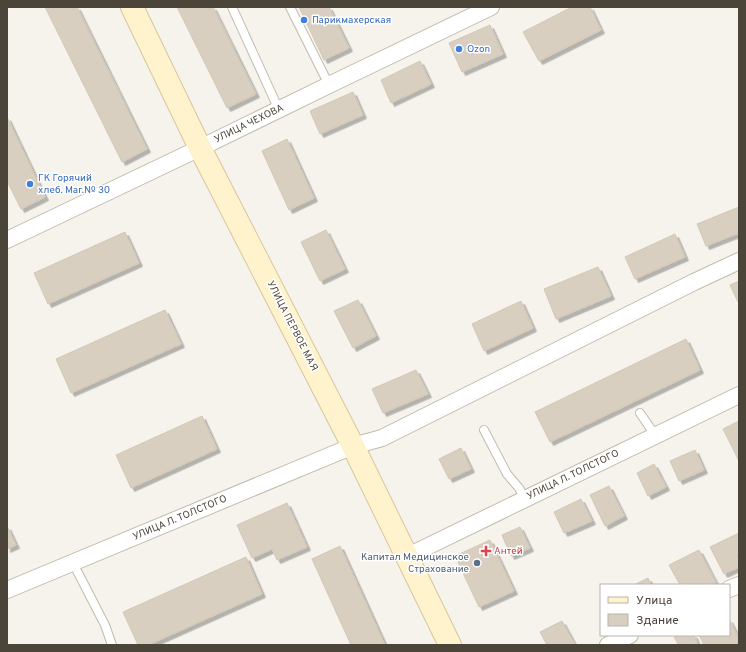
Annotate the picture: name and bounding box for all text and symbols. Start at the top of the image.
place label: Парикмахерская [312,14,391,27]
marker: Парикмахерская [299,15,309,25]
place label: Ozon [467,43,490,56]
marker: Ozon [454,44,464,54]
street label: УЛИЦА ЧЕХОВА [212,102,286,146]
place label: ГК Горячий хлеб. Маг.№ 30 [38,172,110,197]
marker: ГК Горячий хлеб. Маг.№ 30 [25,179,35,189]
street label: УЛИЦА ПЕРВОЕ МАЯ [264,279,320,373]
street label: УЛИЦА Л. ТОЛСТОГО [525,447,621,503]
street label: УЛИЦА Л. ТОЛСТОГО [131,492,229,544]
place label: Антей [494,545,523,558]
marker: Антей [481,546,491,556]
place label: Капитал Медицинское Страхование [361,551,469,576]
marker: Капитал Медицинское Страхование [472,558,482,568]
legend [600,584,730,636]
text: Улица [636,593,672,609]
text: Здание [636,613,679,629]

